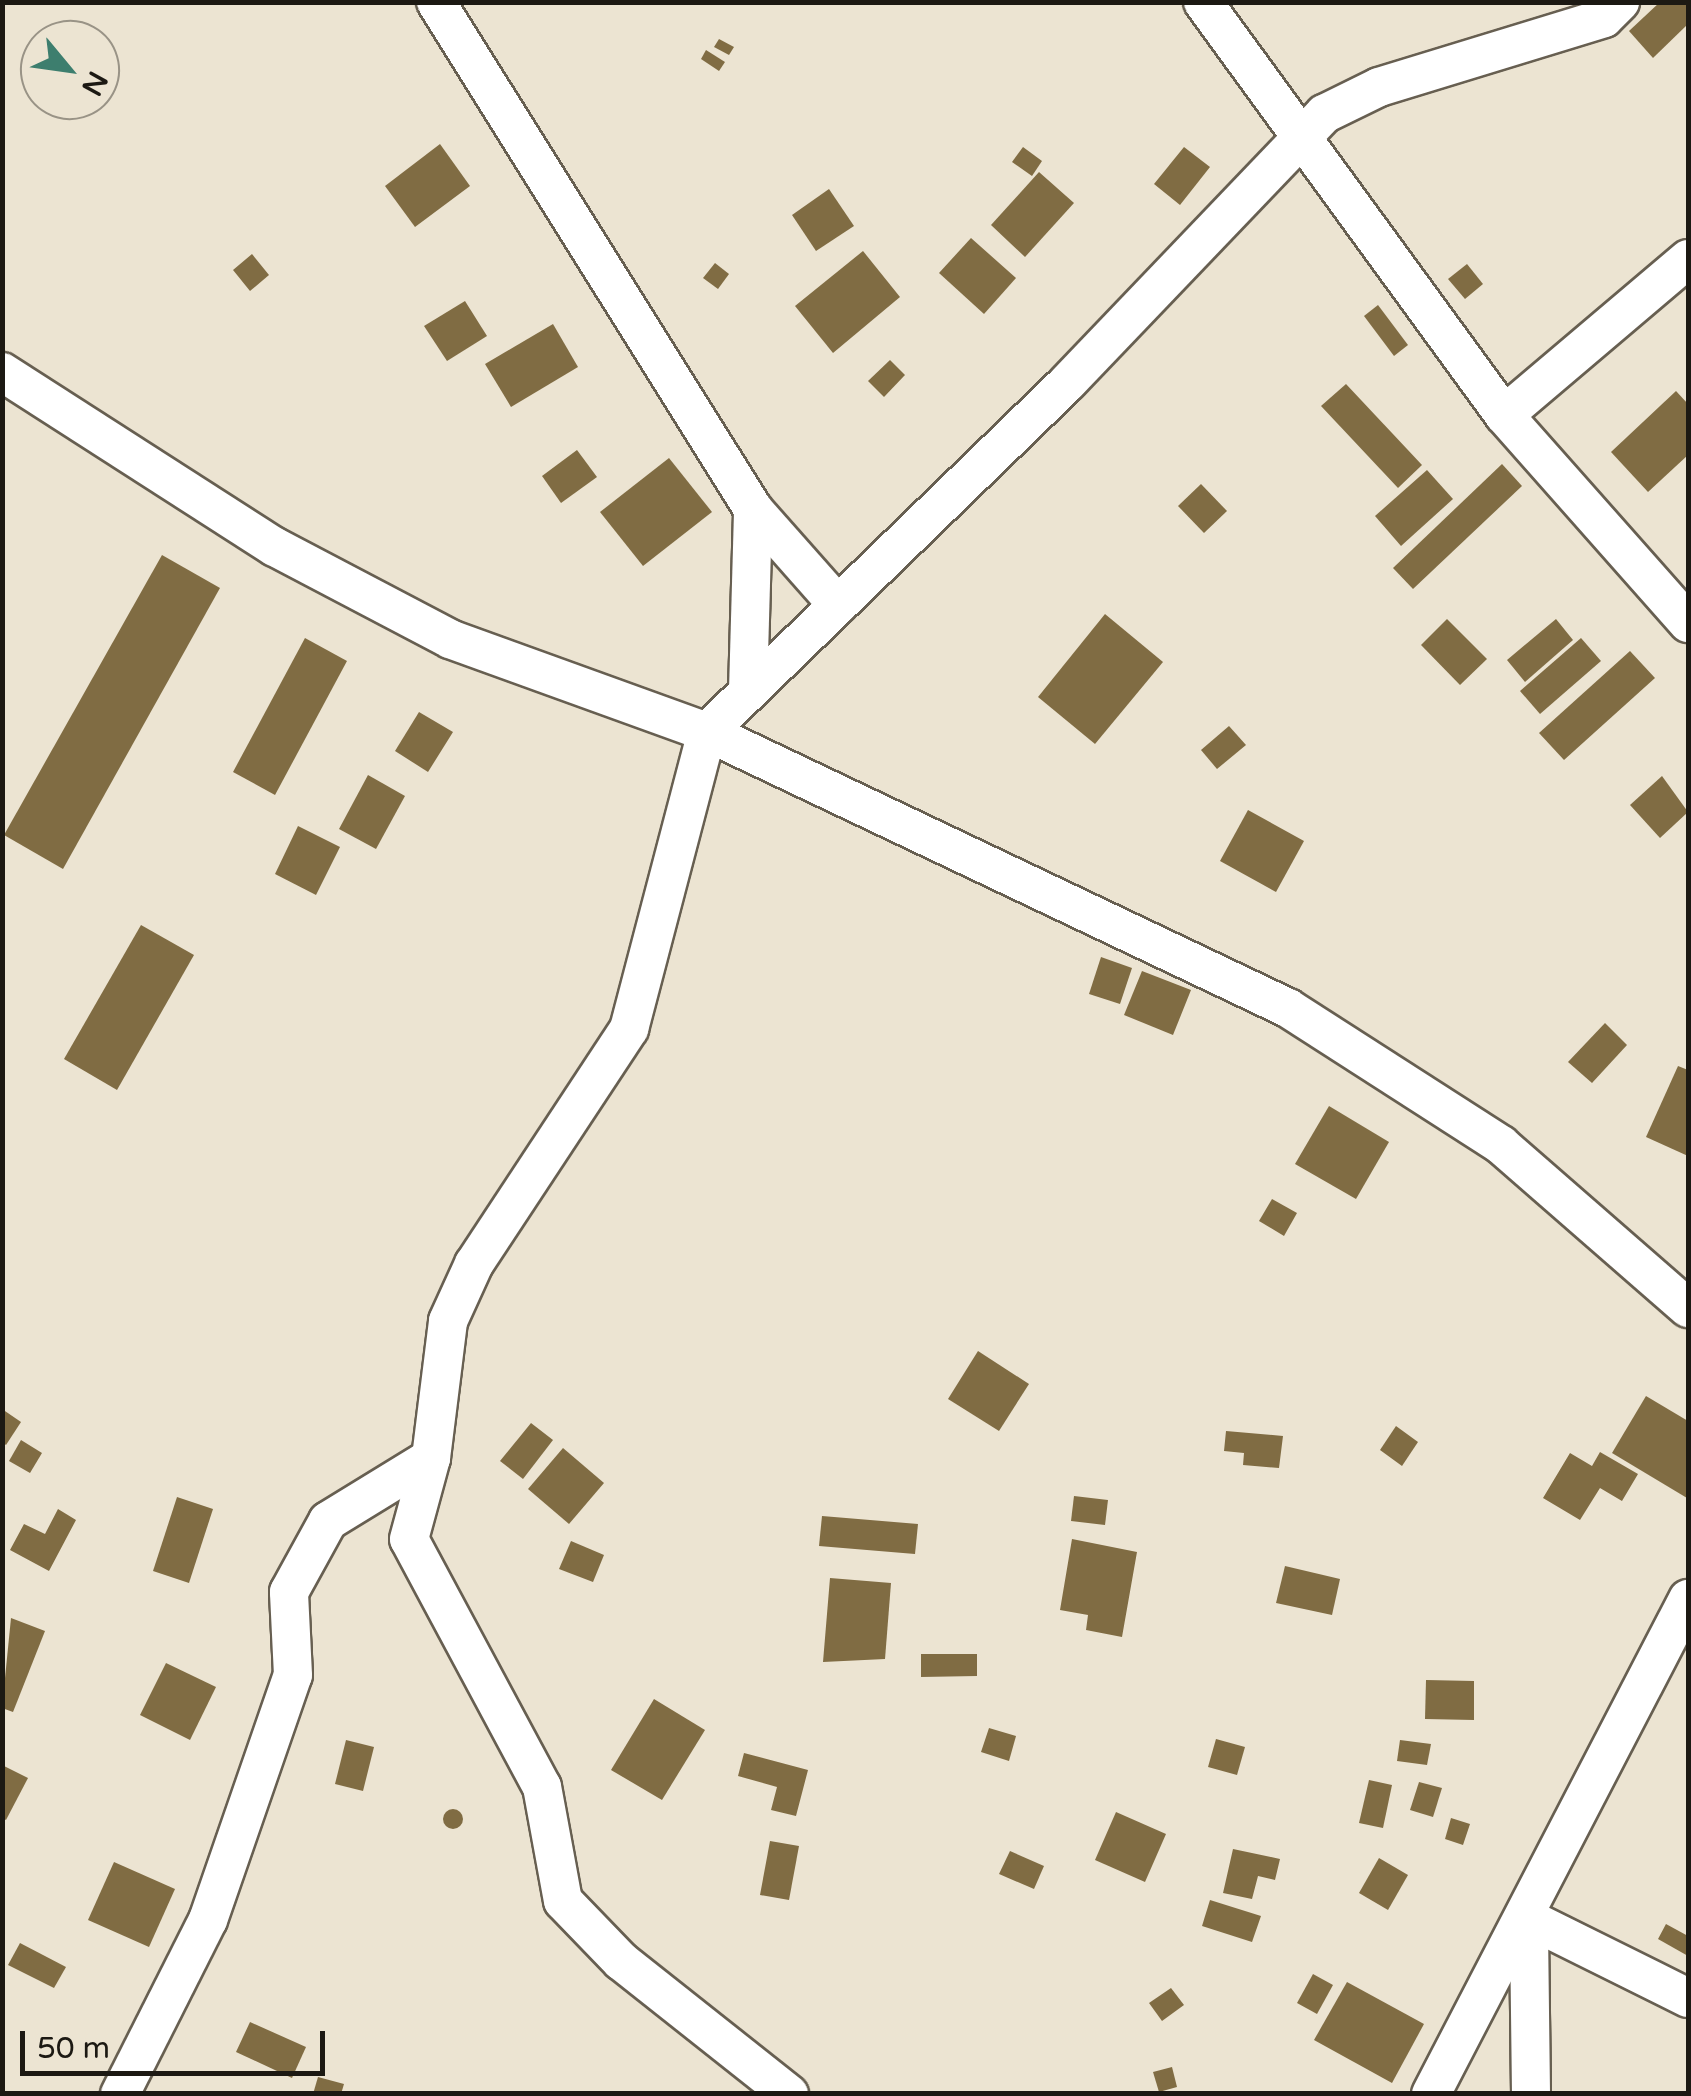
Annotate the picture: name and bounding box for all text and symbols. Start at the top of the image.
north arrow [20,20,120,120]
text: N [74,65,115,102]
scale bar [25,2011,330,2073]
text: 50 m [37,2030,110,2067]

